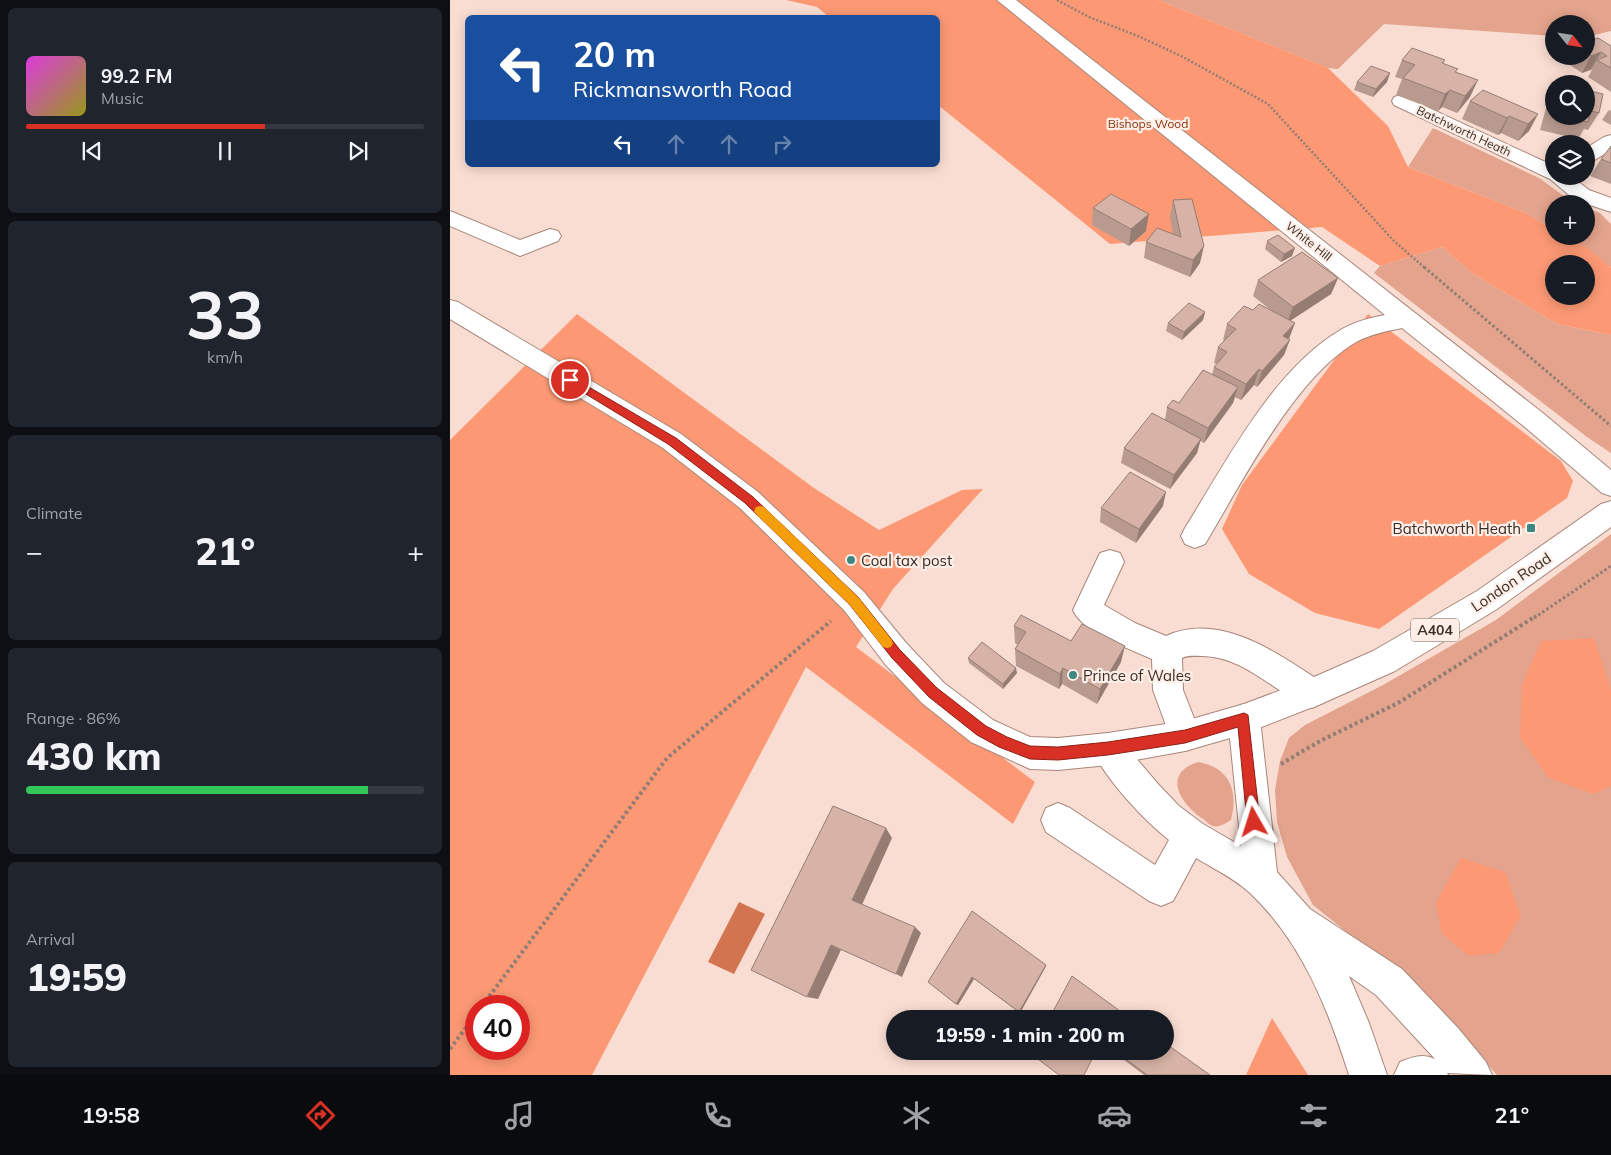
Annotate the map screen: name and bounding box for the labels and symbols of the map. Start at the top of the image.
north arrow [1545,15,1595,65]
street label: Batchworth Heath [1414,102,1514,160]
park label: Bishops Wood [1108,116,1188,131]
street label: White Hill [1283,218,1335,264]
pin [549,359,591,401]
place label: Batchworth Heath [1393,519,1521,538]
marker: Batchworth Heath [1525,522,1537,534]
street label: London Road [1467,548,1555,616]
place label: Coal tax post [861,551,952,570]
marker: Coal tax post [845,554,857,566]
road number: A404 [1411,618,1459,642]
place label: Prince of Wales [1083,666,1191,685]
marker: Prince of Wales [1067,669,1079,681]
position arrow [1227,795,1279,847]
speed limit sign: 40 [465,995,530,1060]

